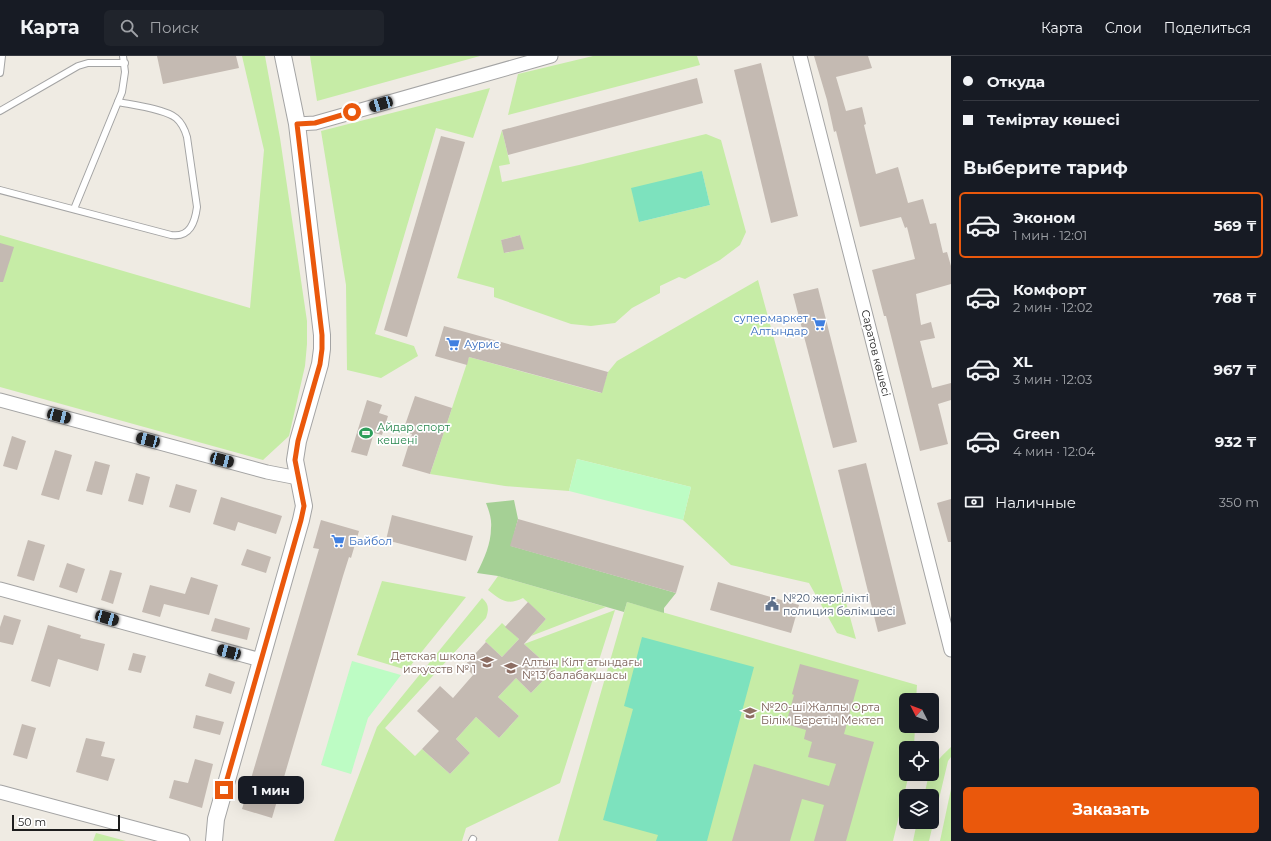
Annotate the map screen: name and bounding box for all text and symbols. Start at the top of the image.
search box [104,10,384,46]
text: Карта [20,16,80,39]
icon: search [118,17,140,39]
text: Поиск [150,18,199,37]
text: Карта [1041,19,1083,37]
text: Слои [1105,19,1142,37]
text: Поделиться [1164,19,1251,37]
text: Откуда [987,72,1045,91]
car [368,95,394,113]
route start [343,103,361,121]
text: Теміртау көшесі [987,110,1120,129]
text: Выберите тариф [963,157,1128,179]
icon: car [965,207,1001,243]
text: Эконом [1013,208,1075,227]
text: 569 ₸ [1214,216,1257,235]
text: 1 мин · 12:01 [1013,227,1087,243]
icon: car [965,279,1001,315]
text: Комфорт [1013,280,1086,299]
text: 768 ₸ [1213,288,1257,307]
text: 2 мин · 12:02 [1013,299,1093,315]
street label: Саратов көшесі [858,308,894,398]
place label: супермаркет Алтындар [733,311,809,338]
supermarket icon: супермаркет Алтындар [811,316,827,332]
supermarket icon: Аурис [445,336,461,352]
place label: Аурис [464,337,499,351]
icon: car [965,351,1001,387]
text: XL [1013,352,1032,371]
text: 967 ₸ [1213,360,1257,379]
text: 3 мин · 12:03 [1013,371,1092,387]
car [46,407,72,425]
place label: Айдар спорт кешені [377,420,451,447]
icon: car [965,423,1001,459]
text: Green [1013,424,1060,443]
sports icon: Айдар спорт кешені [358,425,374,441]
car [135,431,161,449]
text: 932 ₸ [1215,432,1257,451]
text: 4 мин · 12:04 [1013,443,1095,459]
car [209,451,235,469]
icon: cash [963,491,985,513]
text: Наличные [995,493,1076,512]
text: 350 m [1219,494,1259,510]
supermarket icon: Байбол [330,533,346,549]
place label: Байбол [349,534,392,548]
place label: №20 жергілікті полиция бөлімшесі [783,591,896,618]
public building icon: №20 жергілікті полиция бөлімшесі [764,596,780,612]
car [94,609,120,627]
car [216,643,242,661]
place label: Детская школа искусств № 1 [391,649,476,676]
school or university icon: Детская школа искусств № 1 [479,654,495,670]
place label: Алтын Кілт атындағы №13 балабақшасы [522,655,642,682]
school or university icon: Алтын Кілт атындағы №13 балабақшасы [503,660,519,676]
north arrow [899,693,939,733]
map controls [899,693,939,829]
place label: №20-ші Жалпы Орта Білім Беретін Мектеп [761,700,884,727]
school or university icon: №20-ші Жалпы Орта Білім Беретін Мектеп [742,705,758,721]
button: locate [899,741,939,781]
callout: 1 мин [238,776,304,804]
route end [215,781,233,799]
text: 1 мин [252,782,290,798]
button: Заказать [963,787,1259,833]
button: layers [899,789,939,829]
scale bar [12,813,120,832]
text: 50 m [18,815,46,829]

